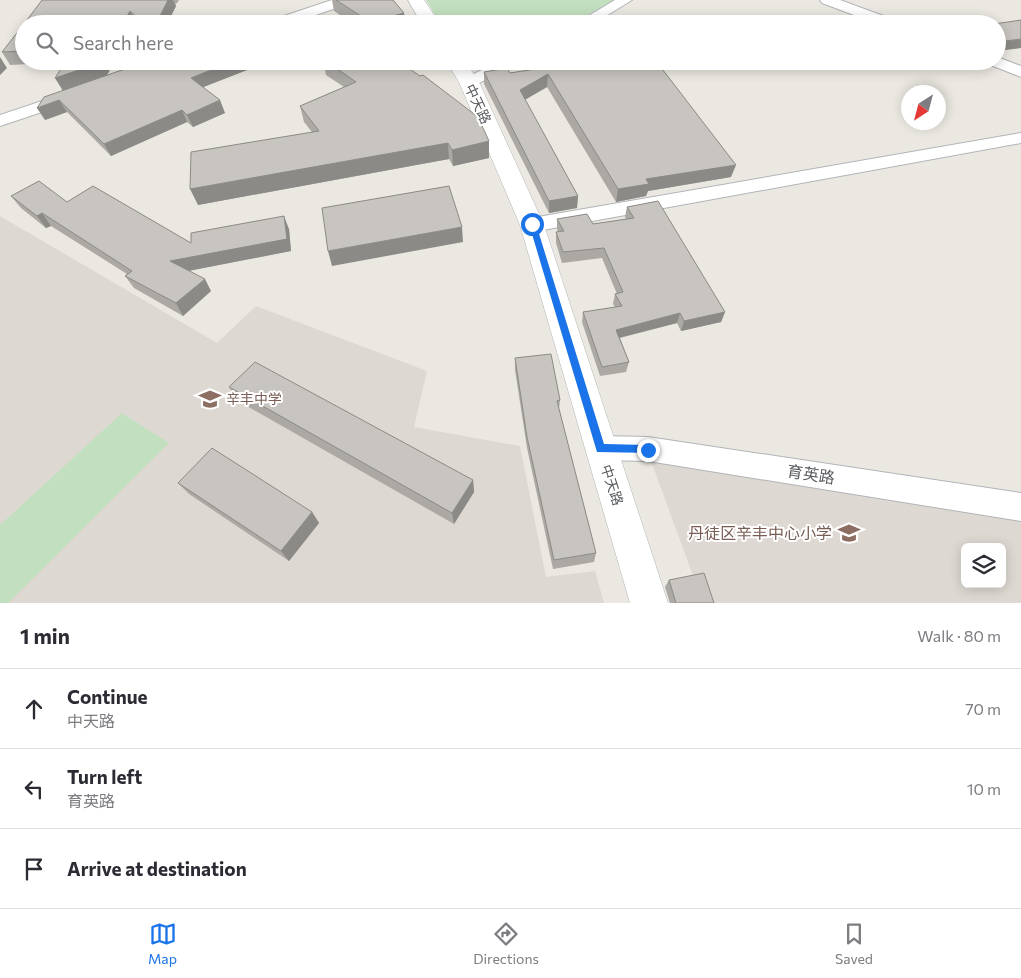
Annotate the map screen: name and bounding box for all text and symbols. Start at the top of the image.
search box [15,15,1006,70]
icon: search [33,29,61,57]
text: Search here [73,31,173,54]
street label: 中天路 [462,81,495,126]
north arrow [901,85,946,130]
route start [521,213,544,236]
school or university icon: 辛丰中学 [197,386,223,412]
place label: 辛丰中学 [226,390,282,407]
route end [637,439,660,462]
street label: 育英路 [786,460,836,487]
street label: 中天路 [598,462,627,507]
school or university icon: 丹徒区辛丰中心小学 [836,520,862,546]
place label: 丹徒区辛丰中心小学 [688,523,832,542]
map controls [961,543,1006,588]
button: layers [961,543,1006,588]
text: 1 min [20,623,70,648]
text: Walk · 80 m [917,626,1001,645]
text: Continue [67,685,147,708]
icon: ahead [20,695,48,723]
text: 70 m [965,699,1001,718]
text: 中天路 [67,711,115,730]
text: Turn left [67,765,142,788]
icon: left [20,775,48,803]
text: 10 m [967,779,1001,798]
text: 育英路 [67,791,115,810]
icon: arrive [20,855,48,883]
text: Arrive at destination [67,857,247,880]
tab: Map [148,920,177,967]
tab: Directions [473,920,539,967]
tab: Saved [835,920,873,967]

